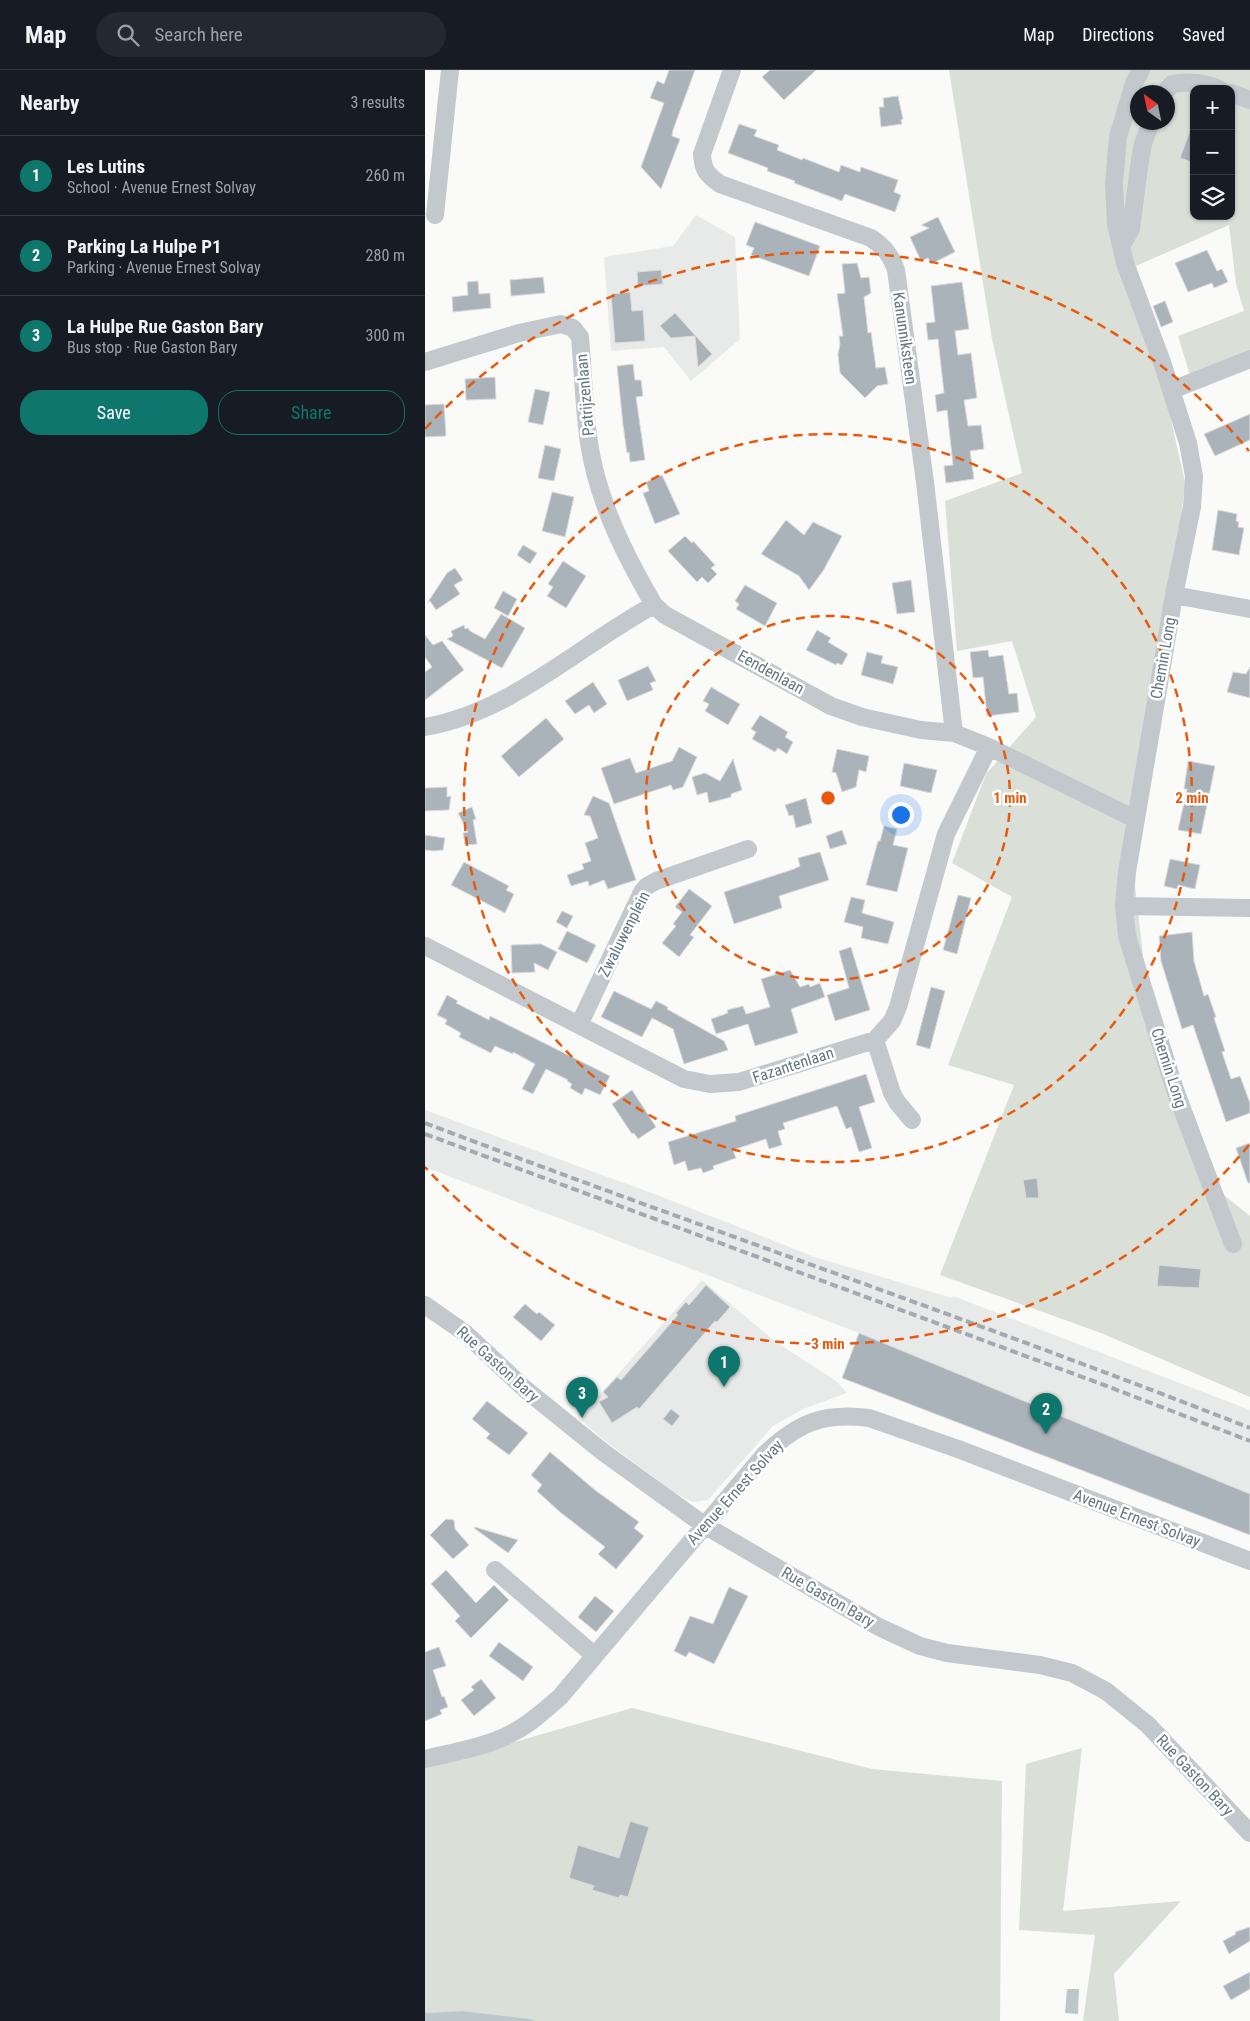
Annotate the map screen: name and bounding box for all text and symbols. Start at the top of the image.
search box [96,12,446,57]
text: Map [25,21,66,49]
icon: search [114,21,142,49]
text: Search here [154,23,243,46]
text: Map [1023,24,1054,45]
text: Directions [1082,24,1154,45]
text: Saved [1182,24,1225,45]
north arrow [1130,85,1175,130]
map controls [1190,85,1235,220]
button: + [1190,85,1235,130]
text: Nearby [20,91,79,115]
text: 3 results [350,93,405,112]
button: − [1190,130,1235,175]
text: Les Lutins [67,155,145,178]
text: 1 [32,166,40,185]
text: 260 m [366,166,405,185]
button: layers [1190,175,1235,220]
text: School · Avenue Ernest Solvay [67,178,256,197]
text: Parking La Hulpe P1 [67,235,222,258]
text: 2 [32,246,40,265]
text: 280 m [366,246,405,265]
text: Parking · Avenue Ernest Solvay [67,258,261,277]
street label: Kanunniksteen [889,291,921,385]
text: La Hulpe Rue Gaston Bary [67,315,263,338]
text: 3 [32,326,40,345]
text: 300 m [366,326,405,345]
text: Bus stop · Rue Gaston Bary [67,338,237,357]
street label: Patrijzenlaan [572,353,598,437]
button: Save [20,390,208,435]
button: Share [218,390,405,435]
street label: Chemin Long [1146,616,1180,700]
street label: Eendenlaan [734,646,808,698]
centre of rings [819,789,837,807]
text: 1 min [993,789,1027,807]
text: 2 min [1175,789,1209,807]
your location [888,802,914,828]
street label: Zwaluwenplein [594,888,654,980]
street label: Chemin Long [1147,1026,1191,1110]
street label: Fazantenlaan [750,1043,836,1087]
street label: Rue Gaston Bary [453,1322,543,1406]
text: 3 min [811,1335,845,1353]
pin: 1 [708,1346,740,1387]
pin: 3 [566,1377,598,1418]
pin: 2 [1030,1393,1062,1434]
street label: Avenue Ernest Solvay [683,1435,787,1548]
street label: Avenue Ernest Solvay [1071,1485,1203,1551]
street label: Rue Gaston Bary [778,1563,878,1631]
street label: Rue Gaston Bary [1153,1731,1238,1820]

